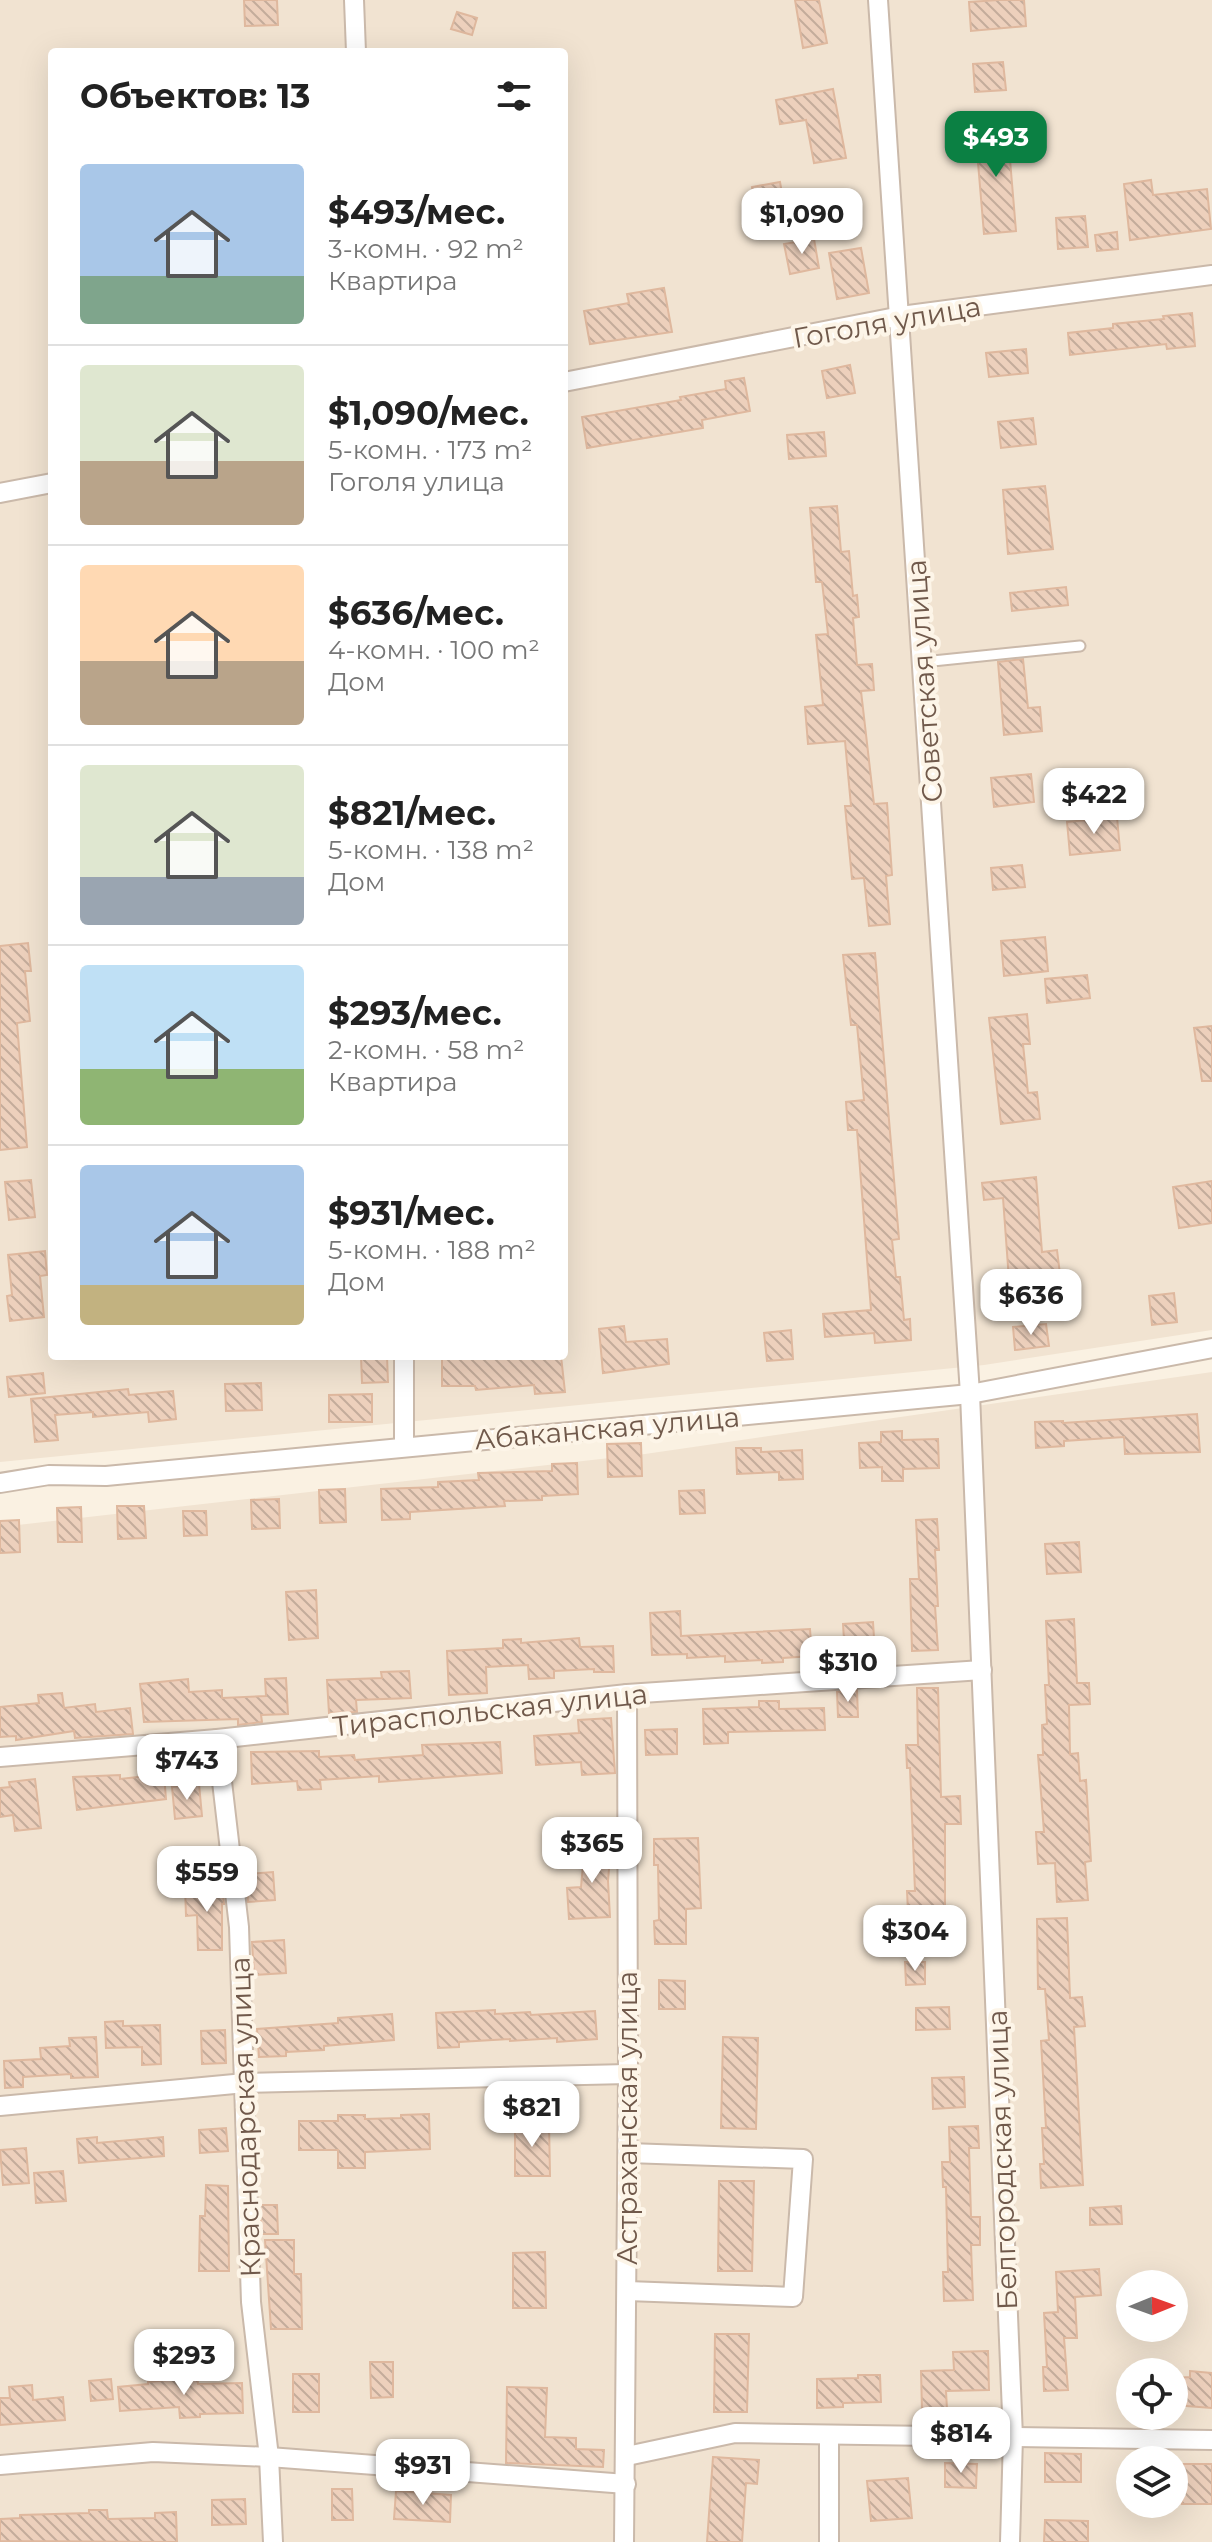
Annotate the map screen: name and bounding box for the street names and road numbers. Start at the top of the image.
street label: Гоголя улица [790,289,984,355]
street label: Советская улица [899,558,949,804]
street label: Абаканская улица [473,1399,741,1457]
street label: Тираспольская улица [331,1677,649,1743]
street label: Краснодарская улица [222,1956,268,2278]
street label: Астраханская улица [610,1971,644,2265]
street label: Белгородская улица [980,2009,1024,2311]

